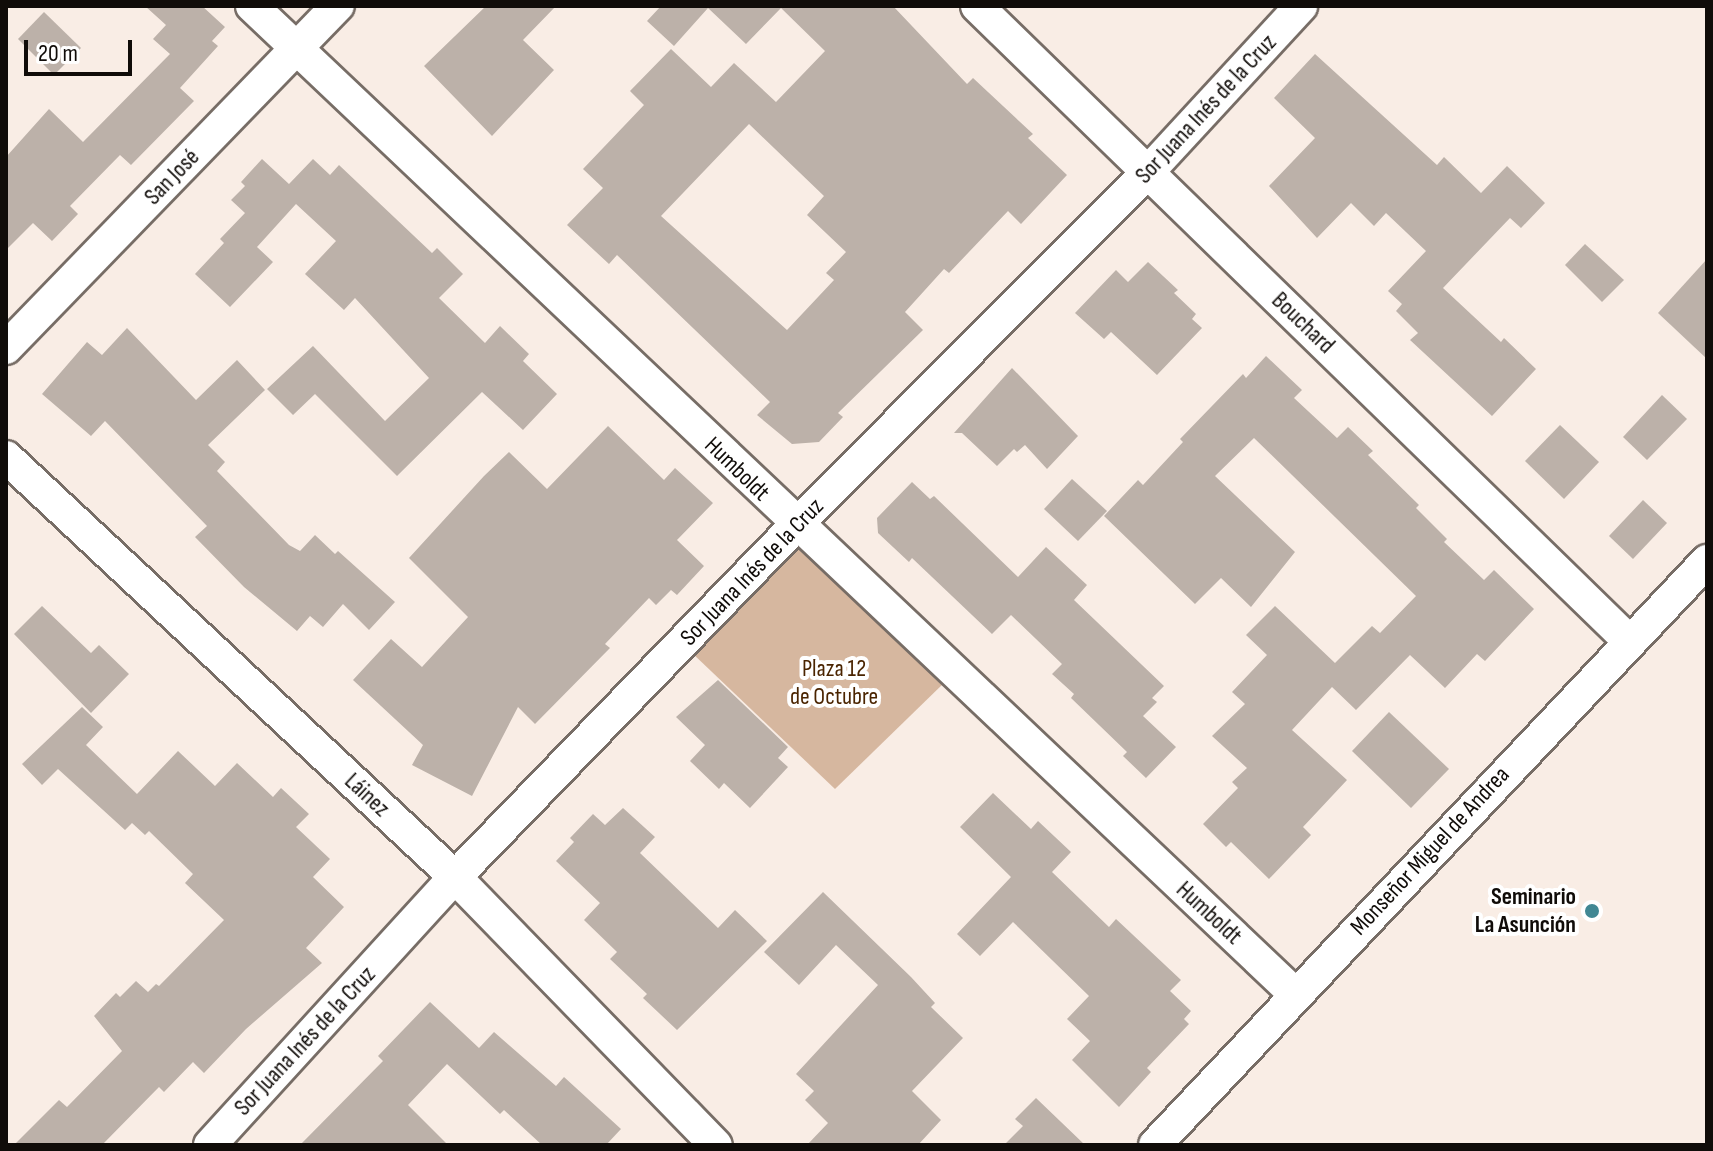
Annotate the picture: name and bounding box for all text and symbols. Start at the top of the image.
scale bar [28,24,136,74]
street label: Sor Juana Inés de la Cruz [1129,28,1283,190]
text: 20 m [38,39,78,68]
street label: San José [138,143,206,211]
street label: Bouchard [1266,286,1340,360]
street label: Humboldt [698,431,776,507]
street label: Sor Juana Inés de la Cruz [674,492,830,652]
park label: Plaza 12 de Octubre [790,655,878,711]
street label: Monseñor Miguel de Andrea [1345,761,1515,941]
street label: Láinez [338,767,396,823]
street label: Humboldt [1170,875,1248,951]
place label: Seminario La Asunción [1475,883,1576,939]
marker: Seminario La Asunción [1583,902,1601,920]
street label: Sor Juana Inés de la Cruz [228,960,382,1122]

